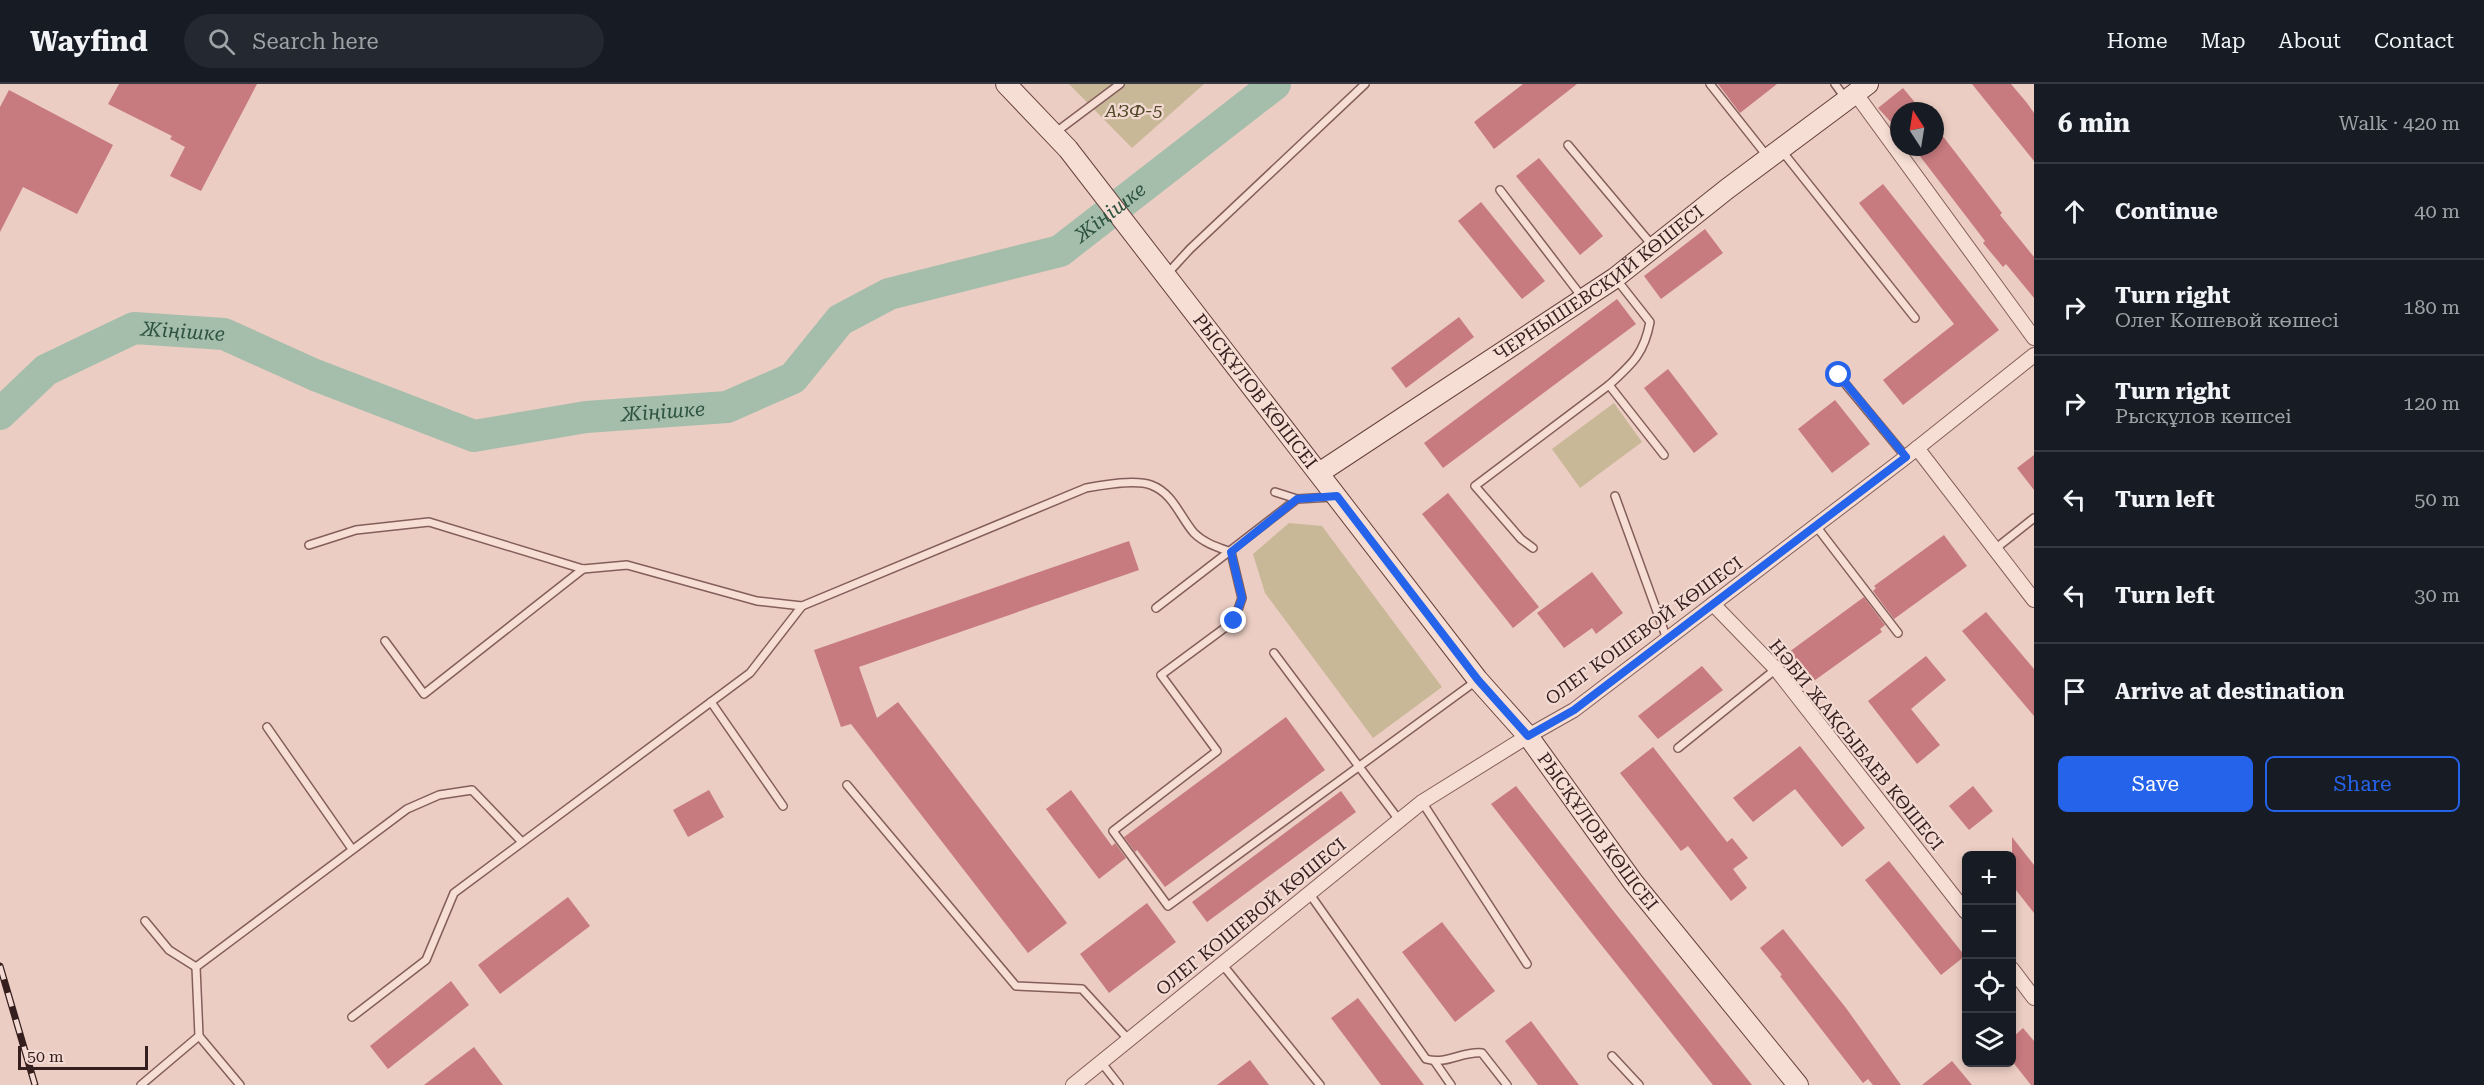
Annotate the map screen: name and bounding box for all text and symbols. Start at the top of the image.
search box [184,14,604,68]
text: Wayfind [30,25,148,58]
icon: search [205,25,238,58]
text: Search here [253,29,379,54]
text: Home [2107,29,2168,53]
text: Map [2201,29,2246,53]
text: About [2279,29,2341,53]
text: Contact [2374,29,2454,53]
park label: АЗФ-5 [1104,100,1163,121]
north arrow [1890,102,1944,156]
text: 6 min [2058,108,2130,138]
text: Walk · 420 m [2339,111,2460,135]
water label: Жіңішке [1068,177,1150,248]
icon: ahead [2058,195,2091,228]
text: Continue [2115,199,2218,224]
text: 40 m [2414,199,2460,223]
street label: ЧЕРНЫШЕВСКИЙ КӨШЕСІ [1489,201,1707,365]
text: Turn right [2115,283,2230,308]
icon: right [2058,291,2091,324]
text: 180 m [2403,295,2460,319]
text: Олег Кошевой көшесі [2115,308,2339,332]
street label: РЫСҚҰЛОВ КӨШСЕІ [1189,309,1322,473]
water label: Жіңішке [139,316,226,346]
route start [1825,361,1851,387]
text: Turn right [2115,379,2230,404]
icon: right [2058,387,2091,420]
text: 120 m [2403,391,2460,415]
water label: Жіңішке [619,397,706,427]
text: Рысқұлов көшсеі [2115,404,2292,428]
icon: left [2058,483,2091,516]
text: Turn left [2115,487,2215,512]
text: 50 m [2414,487,2460,511]
street label: ОЛЕГ КОШЕВОЙ КӨШЕСІ [1541,552,1746,709]
icon: left [2058,579,2091,612]
text: Turn left [2115,583,2215,608]
text: 30 m [2414,583,2460,607]
route end [1220,607,1246,633]
street label: НӘБИ ЖАҚСЫБАЕВ КӨШЕСІ [1765,635,1948,854]
icon: arrive [2058,675,2091,708]
text: Arrive at destination [2115,679,2344,704]
street label: РЫСҚҰЛОВ КӨШСЕІ [1533,748,1663,914]
button: Save [2058,756,2253,812]
button: Share [2265,756,2460,812]
street label: ОЛЕГ КОШЕВОЙ КӨШЕСІ [1152,833,1350,1000]
map controls [1962,851,2016,1067]
button: + [1962,851,2016,905]
button: − [1962,905,2016,959]
button: locate [1962,959,2016,1013]
button: layers [1962,1013,2016,1067]
scale bar [18,1043,148,1070]
text: 50 m [27,1047,64,1066]

